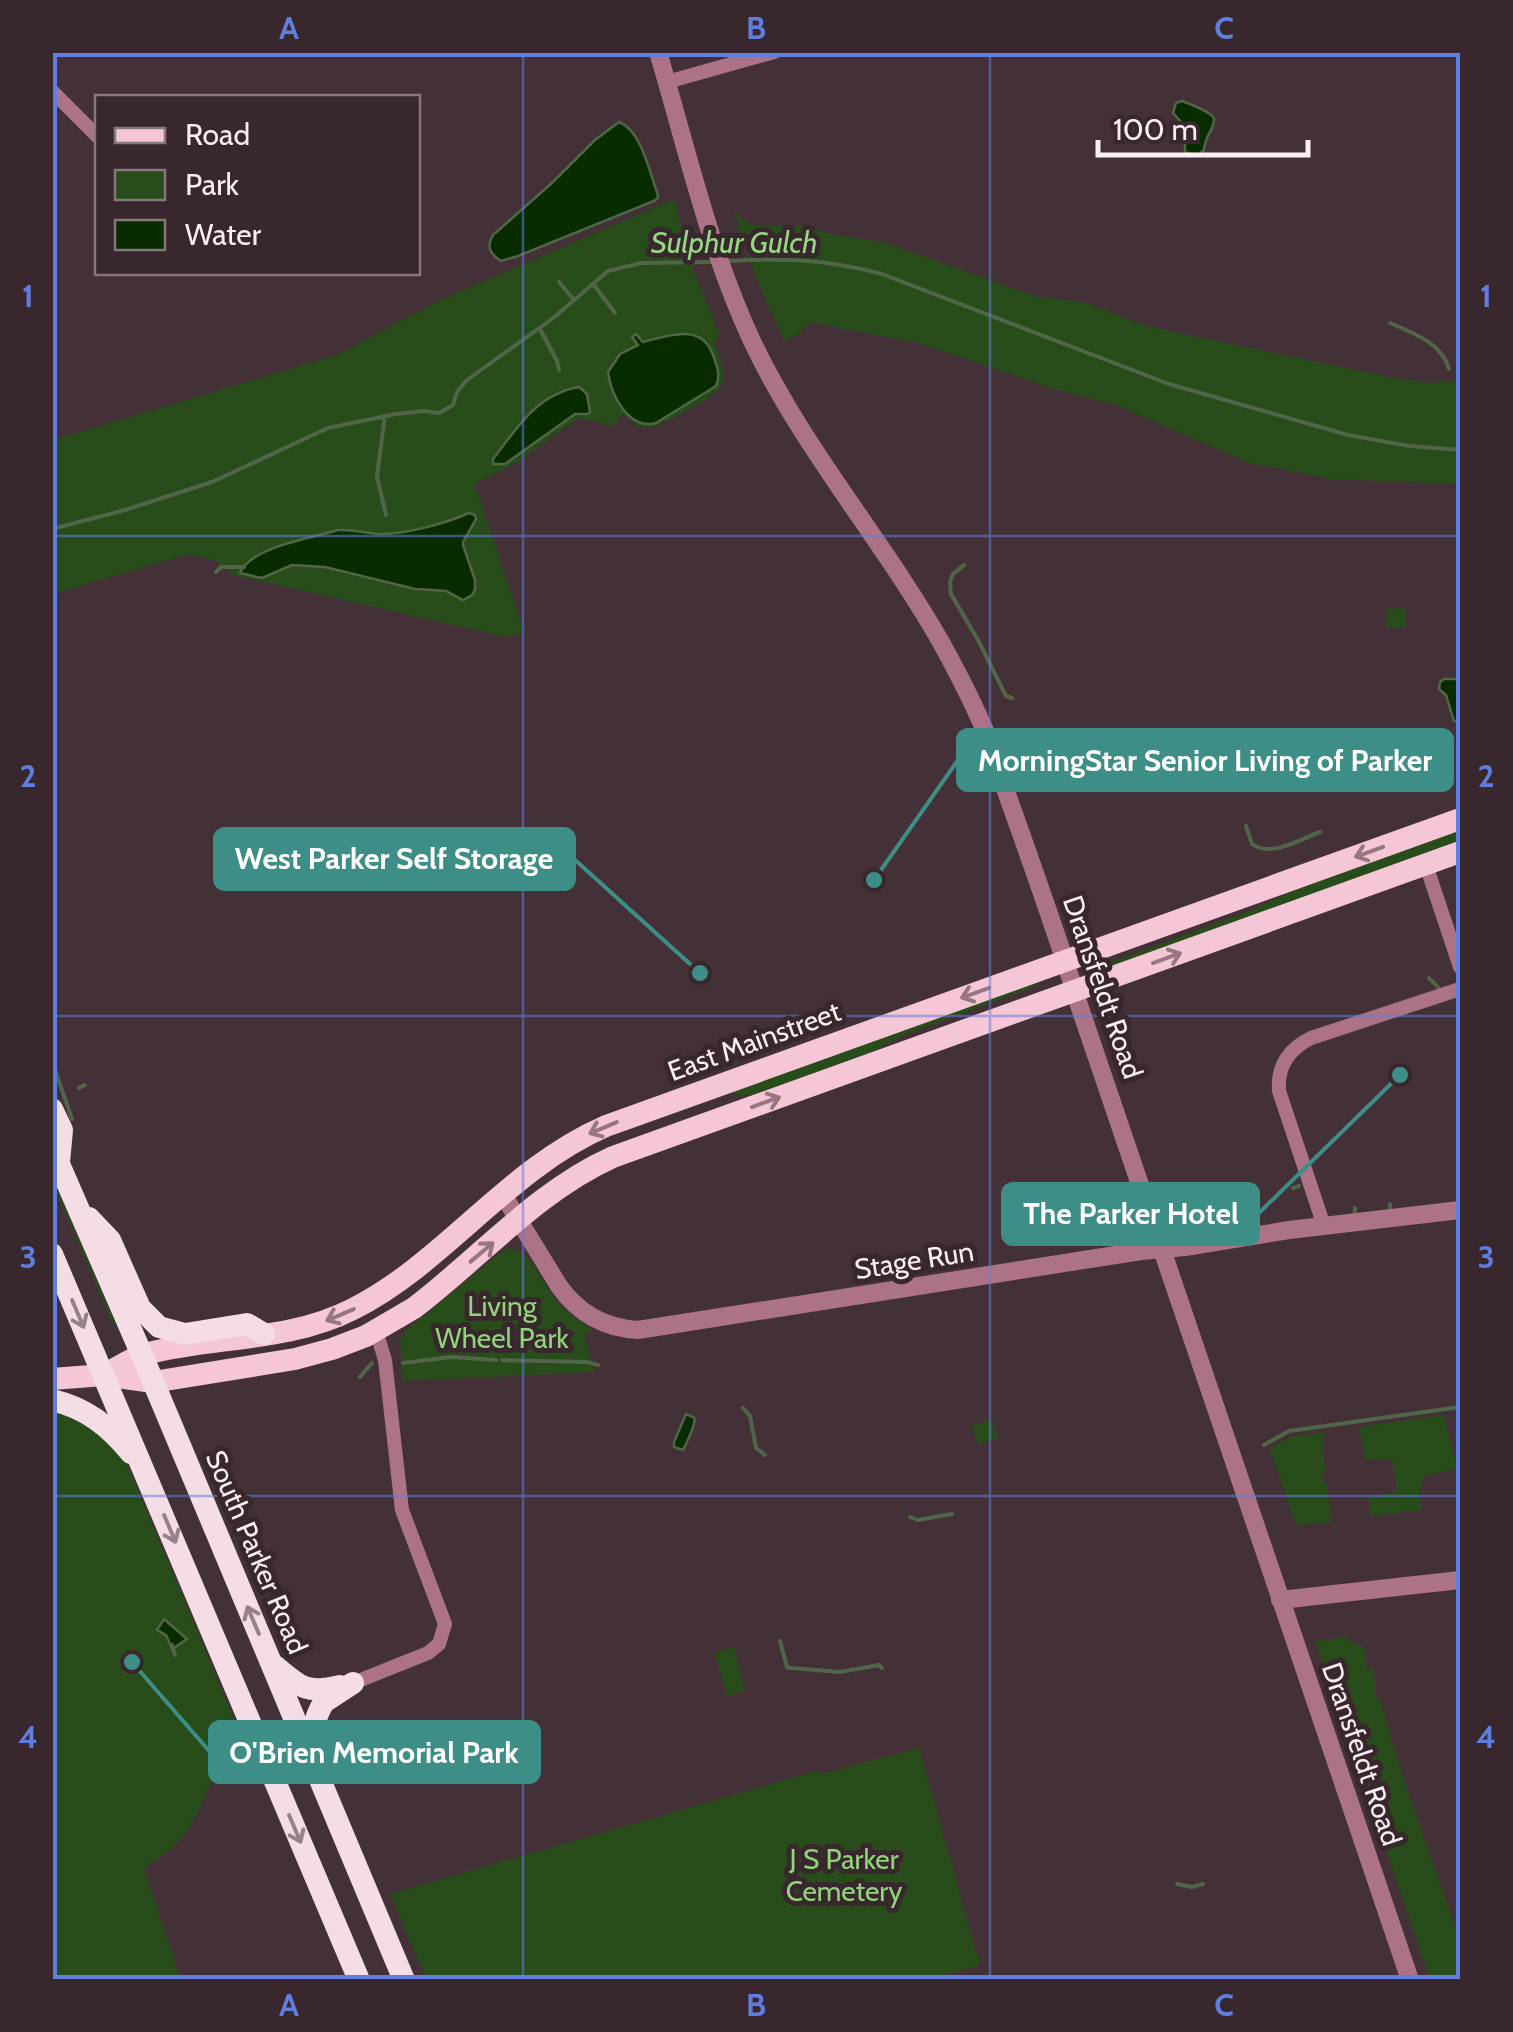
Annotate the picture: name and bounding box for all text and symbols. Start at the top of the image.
text: A [279,8,299,47]
text: B [746,8,766,47]
text: C [1214,8,1234,47]
legend [95,95,420,275]
scale bar [1098,95,1308,157]
text: 100 m [1113,111,1198,148]
text: Road [185,116,250,153]
text: Park [185,166,240,203]
text: Water [185,216,262,253]
water label: Sulphur Gulch [651,224,817,261]
text: 1 [22,276,34,315]
text: 1 [1480,276,1492,315]
callout: MorningStar Senior Living of Parker [958,730,1452,790]
text: MorningStar Senior Living of Parker [978,742,1432,779]
text: 2 [20,756,36,795]
text: 2 [1478,756,1494,795]
callout: West Parker Self Storage [215,829,574,889]
text: West Parker Self Storage [235,840,553,877]
one-way arrow [1354,844,1385,862]
street label: Dransfeldt Road [1056,891,1150,1083]
one-way arrow [1150,948,1181,966]
one-way arrow [960,985,991,1003]
street label: East Mainstreet [663,994,845,1088]
one-way arrow [749,1092,780,1110]
one-way arrow [588,1120,619,1138]
callout: The Parker Hotel [1003,1184,1258,1244]
text: The Parker Hotel [1023,1195,1239,1232]
street label: Stage Run [852,1234,976,1286]
text: 3 [19,1237,37,1276]
text: 3 [1477,1237,1495,1276]
one-way arrow [469,1241,495,1263]
park label: Living Wheel Park [435,1289,569,1355]
one-way arrow [70,1299,88,1329]
one-way arrow [325,1307,356,1325]
street label: South Parker Road [199,1445,315,1659]
one-way arrow [162,1513,180,1544]
one-way arrow [243,1605,261,1636]
street label: Dransfeldt Road [1315,1658,1409,1850]
text: 4 [18,1717,38,1756]
text: 4 [1476,1717,1496,1756]
callout: O'Brien Memorial Park [210,1722,539,1782]
text: O'Brien Memorial Park [229,1734,519,1771]
one-way arrow [288,1813,306,1843]
park label: J S Parker Cemetery [786,1842,902,1908]
text: A [279,1985,299,2024]
text: B [746,1985,766,2024]
text: C [1214,1985,1234,2024]

